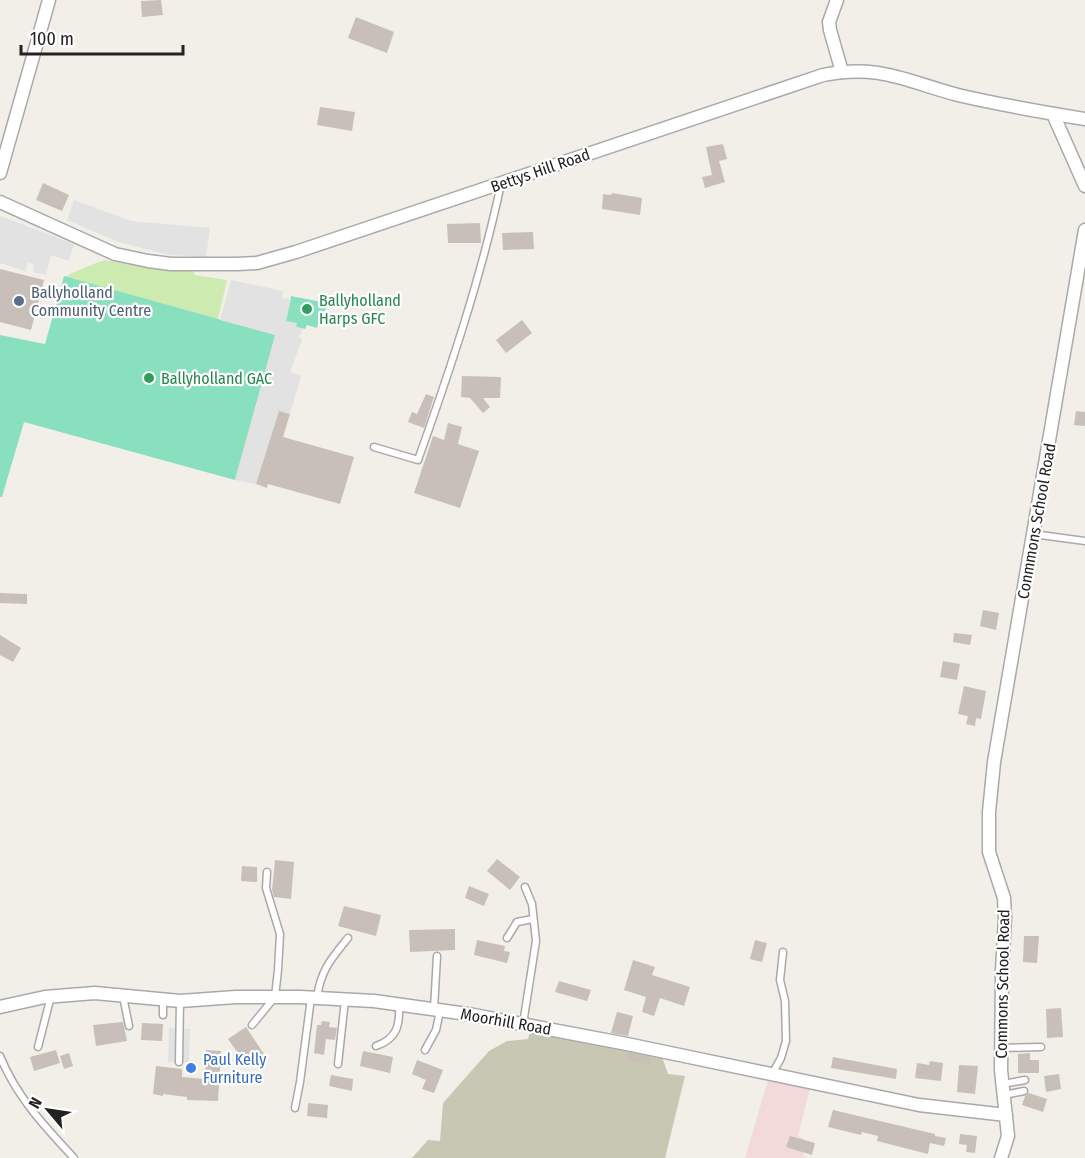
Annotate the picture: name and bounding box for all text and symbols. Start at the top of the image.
scale bar [21,18,183,56]
text: 100 m [30,28,74,50]
street label: Bettys Hill Road [488,145,592,196]
place label: Ballyholland Community Centre [31,283,151,320]
place label: Ballyholland Harps GFC [319,291,401,328]
marker: Ballyholland Community Centre [12,294,26,308]
marker: Ballyholland Harps GFC [300,302,314,316]
place label: Ballyholland GAC [161,369,272,388]
marker: Ballyholland GAC [142,371,156,385]
street label: Conmmons School Road [1013,442,1060,600]
street label: Commons School Road [992,909,1013,1059]
street label: Moorhill Road [459,1004,553,1039]
place label: Paul Kelly Furniture [203,1050,267,1087]
marker: Paul Kelly Furniture [184,1061,198,1075]
north arrow [18,1080,78,1140]
text: N [25,1094,46,1112]

